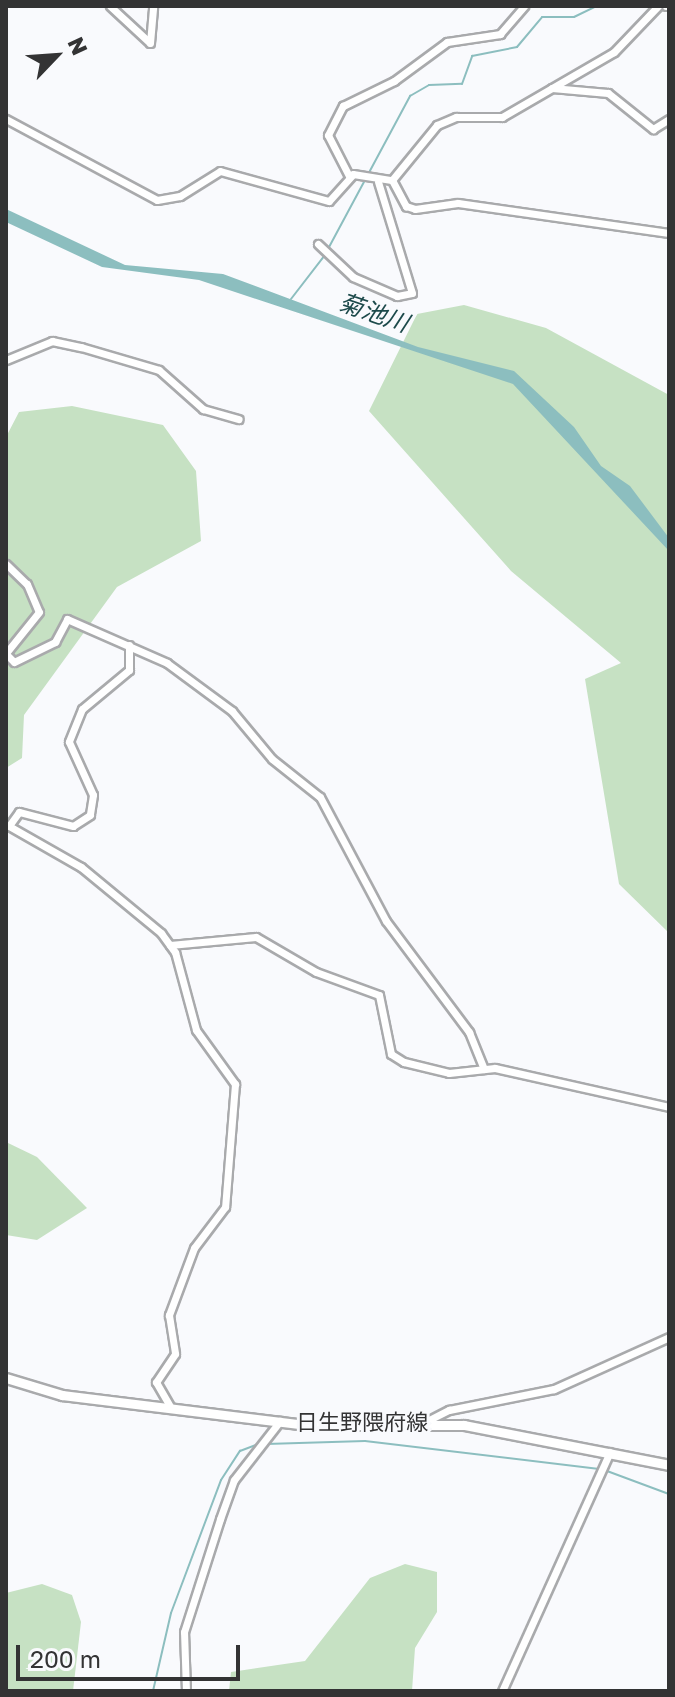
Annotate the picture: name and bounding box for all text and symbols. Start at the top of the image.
north arrow [16,16,96,96]
text: N [62,32,94,59]
water label: 菊池川 [335,287,413,337]
street label: 日生野隈府線 [296,1409,428,1435]
scale bar [20,1629,244,1679]
text: 200 m [30,1644,101,1673]

